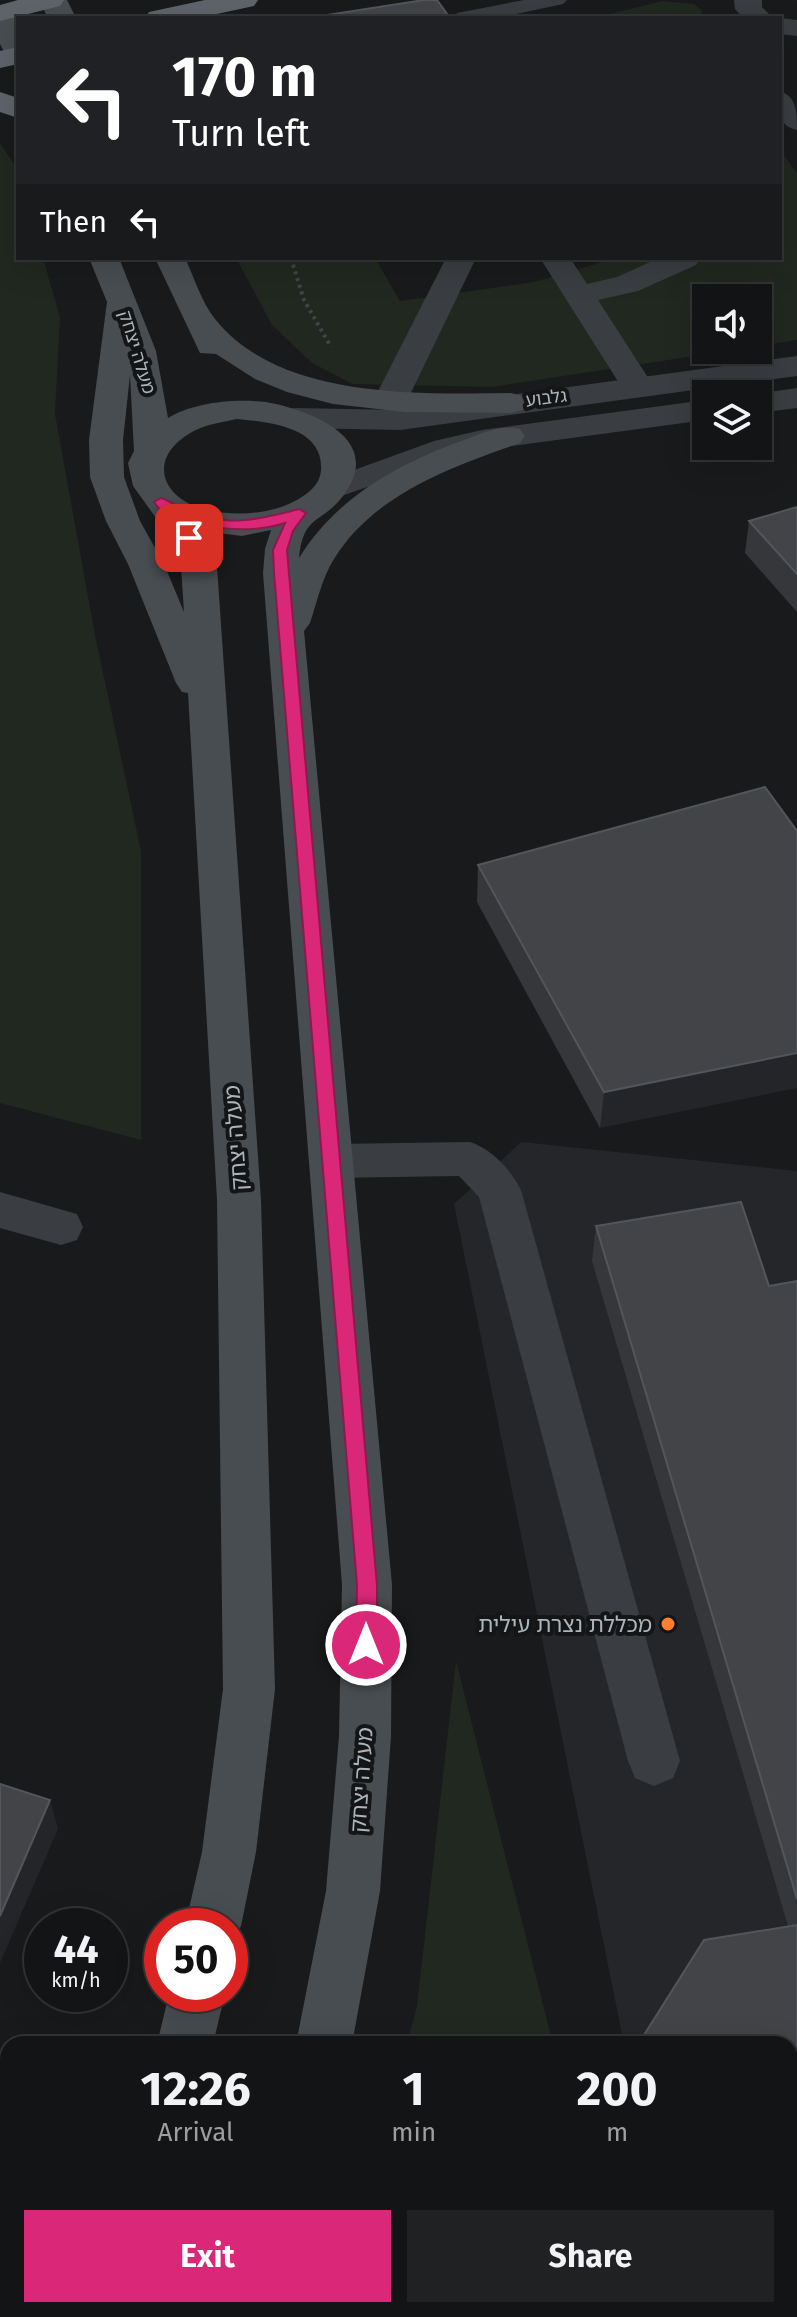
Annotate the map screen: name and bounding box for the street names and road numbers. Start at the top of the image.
street label: מעלה יצחק [114,307,160,397]
street label: גלבוע [524,385,568,411]
street label: מעלה יצחק [218,1084,253,1192]
street label: מעלה יצחק [344,1726,379,1834]

